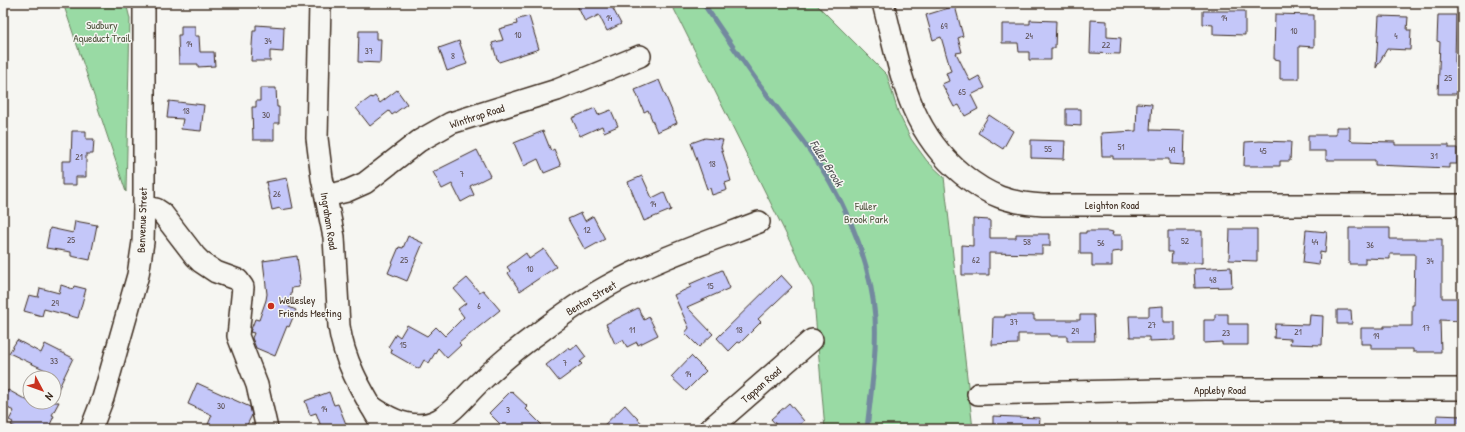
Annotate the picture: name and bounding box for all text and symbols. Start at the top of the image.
house number: 14 [606,12,613,24]
house number: 14 [1221,12,1228,24]
park label: Sudbury Aqueduct Trail [73,18,131,45]
house number: 69 [941,20,948,32]
house number: 10 [1290,25,1298,37]
house number: 10 [514,29,522,41]
house number: 24 [1025,30,1033,42]
house number: 4 [1394,30,1398,42]
house number: 34 [264,35,272,47]
house number: 14 [186,38,193,50]
house number: 22 [1102,39,1111,51]
house number: 37 [365,45,374,57]
house number: 8 [451,50,455,62]
house number: 25 [1444,72,1452,84]
house number: 65 [958,86,966,98]
street label: Winthrop Road [448,100,507,131]
house number: 18 [182,105,190,117]
house number: 30 [262,109,270,121]
water label: Fuller Brook [806,136,849,190]
house number: 51 [1117,141,1125,153]
house number: 55 [1044,143,1052,155]
house number: 49 [1169,144,1176,156]
house number: 45 [1259,145,1267,157]
house number: 31 [1430,150,1438,162]
house number: 21 [75,151,83,163]
house number: 18 [708,158,716,170]
house number: 7 [460,168,465,180]
street label: Benvenue Street [134,187,150,253]
house number: 26 [273,188,281,200]
street label: Ingraham Road [318,191,341,251]
house number: 14 [650,198,657,210]
street label: Leighton Road [1085,198,1140,212]
park label: Fuller Brook Park [844,199,889,226]
house number: 12 [583,224,592,236]
house number: 25 [67,234,75,246]
house number: 52 [1181,235,1190,247]
house number: 58 [1023,236,1031,248]
house number: 44 [1312,236,1319,248]
house number: 56 [1097,237,1105,249]
house number: 36 [1366,239,1374,251]
house number: 25 [400,254,408,266]
house number: 62 [972,254,981,266]
house number: 34 [1426,255,1434,267]
house number: 10 [526,263,534,275]
house number: 48 [1209,274,1217,286]
street label: Benton Street [563,277,619,318]
house number: 15 [706,280,714,292]
place label: Wellesley Friends Meeting [278,293,342,320]
house number: 29 [51,297,59,309]
house number: 6 [477,300,481,312]
marker: Wellesley Friends Meeting [266,301,276,311]
house number: 37 [1010,316,1019,328]
house number: 27 [1148,319,1157,331]
house number: 17 [1422,322,1430,334]
house number: 11 [629,324,635,336]
house number: 18 [735,324,743,336]
house number: 29 [1071,325,1079,337]
house number: 21 [1294,326,1302,338]
house number: 23 [1222,327,1230,339]
house number: 19 [1373,330,1380,342]
house number: 15 [399,339,407,351]
house number: 33 [50,355,58,367]
house number: 7 [563,357,568,369]
street label: Tappan Road [738,363,785,406]
house number: 14 [685,368,692,380]
north arrow [22,370,62,410]
street label: Appleby Road [1194,383,1247,397]
text: N [42,390,57,403]
house number: 30 [217,400,225,412]
house number: 14 [321,403,328,415]
house number: 3 [506,404,510,416]

